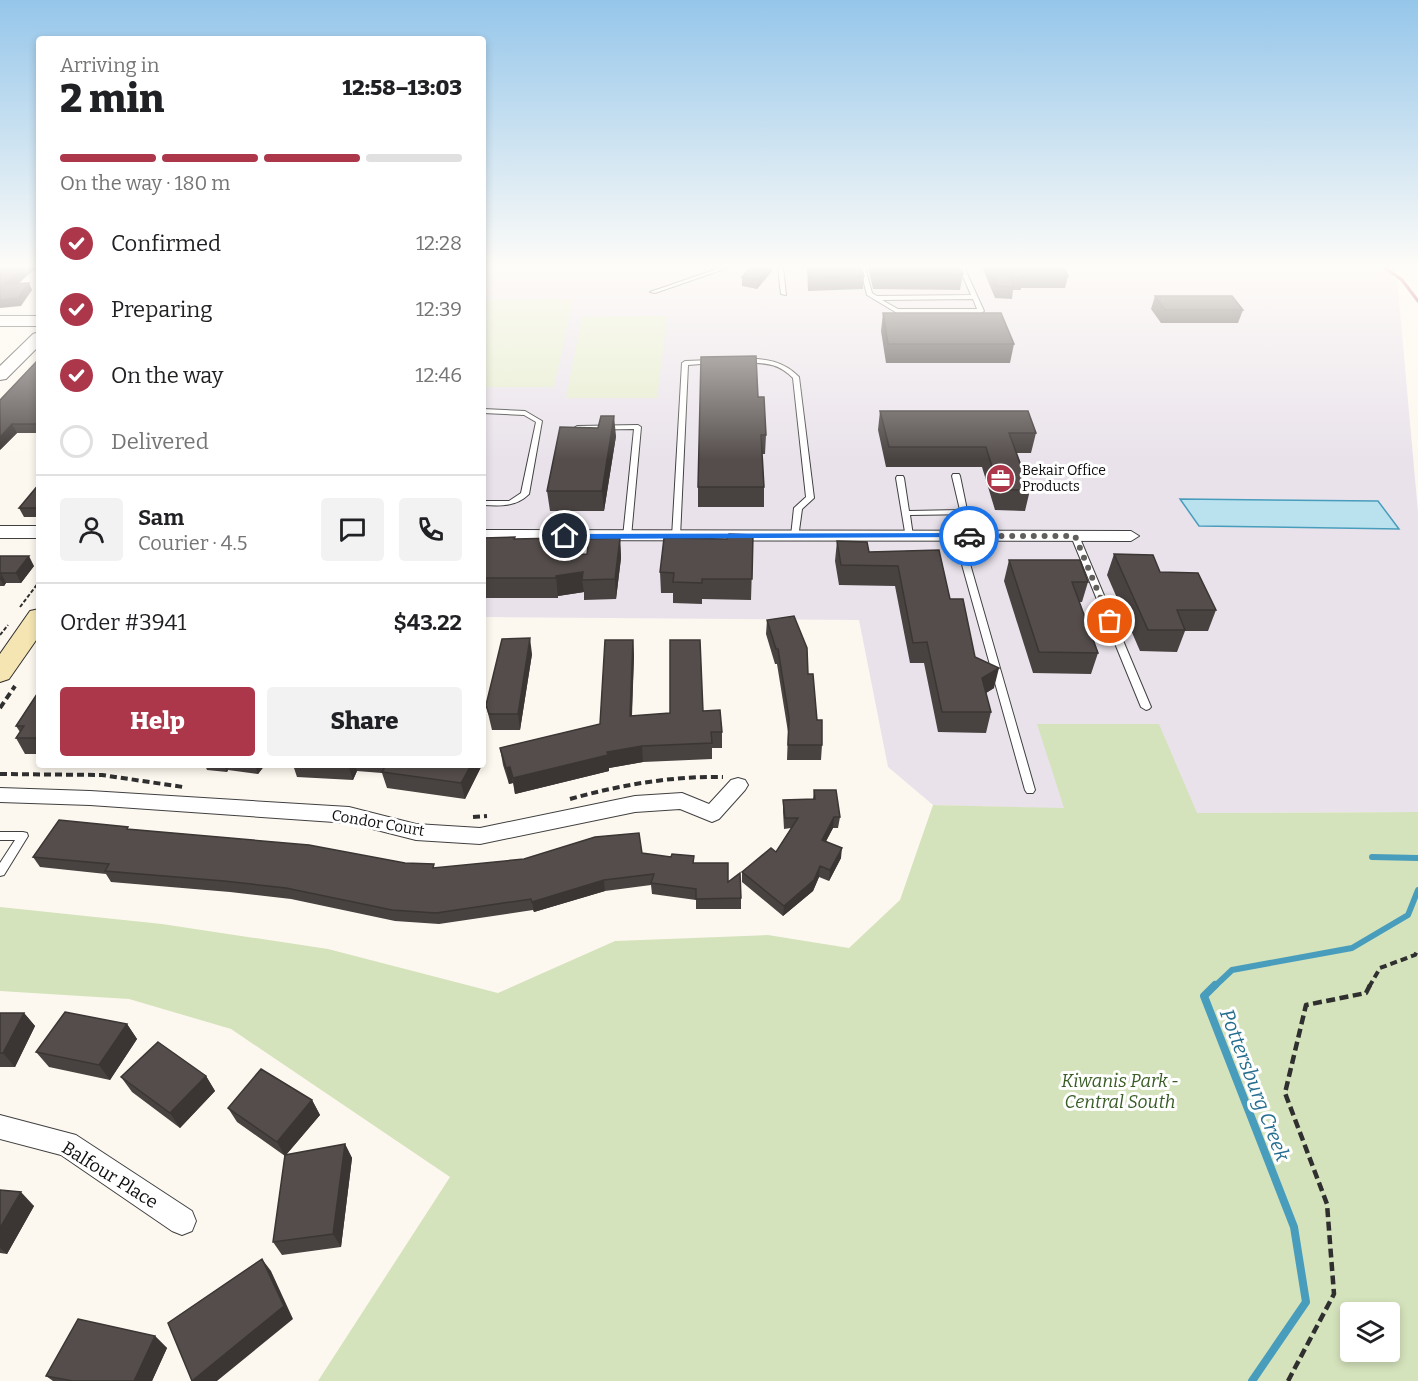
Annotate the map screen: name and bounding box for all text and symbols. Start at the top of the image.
text: Arriving in [60,53,159,77]
text: 12:58–13:03 [342,74,462,101]
text: 2 min [60,76,164,122]
text: On the way · 180 m [60,171,230,195]
icon: check [60,227,93,260]
text: Confirmed [111,230,221,257]
text: 12:28 [416,231,462,255]
icon: check [60,293,93,326]
text: Preparing [111,296,213,323]
text: 12:39 [416,297,462,321]
icon: check [60,359,93,392]
text: On the way [111,362,223,389]
text: 12:46 [415,363,462,387]
text: Delivered [111,428,209,455]
office icon: Bekair Office Products [985,462,1017,494]
place label: Bekair Office Products [1022,462,1106,495]
button: person [60,498,123,561]
button: chat [321,498,384,561]
button: phone [399,498,462,561]
text: Sam [138,504,184,531]
courier [939,506,999,566]
pin [539,510,590,561]
icon: home [548,519,581,552]
icon: car [953,520,986,553]
text: Courier · 4.5 [138,531,247,555]
pin [1084,595,1135,646]
icon: bag [1093,604,1126,637]
text: Order #3941 [60,609,186,636]
text: $43.22 [393,609,462,636]
button: Help [60,687,255,756]
button: Share [267,687,462,756]
street label: Condor Court [330,806,426,840]
water label: Pottersburg Creek [1215,1006,1295,1165]
park label: Kiwanis Park - Central South [1061,1070,1179,1113]
street label: Balfour Place [58,1137,162,1213]
map controls [1340,1302,1400,1362]
button: layers [1340,1302,1400,1362]

